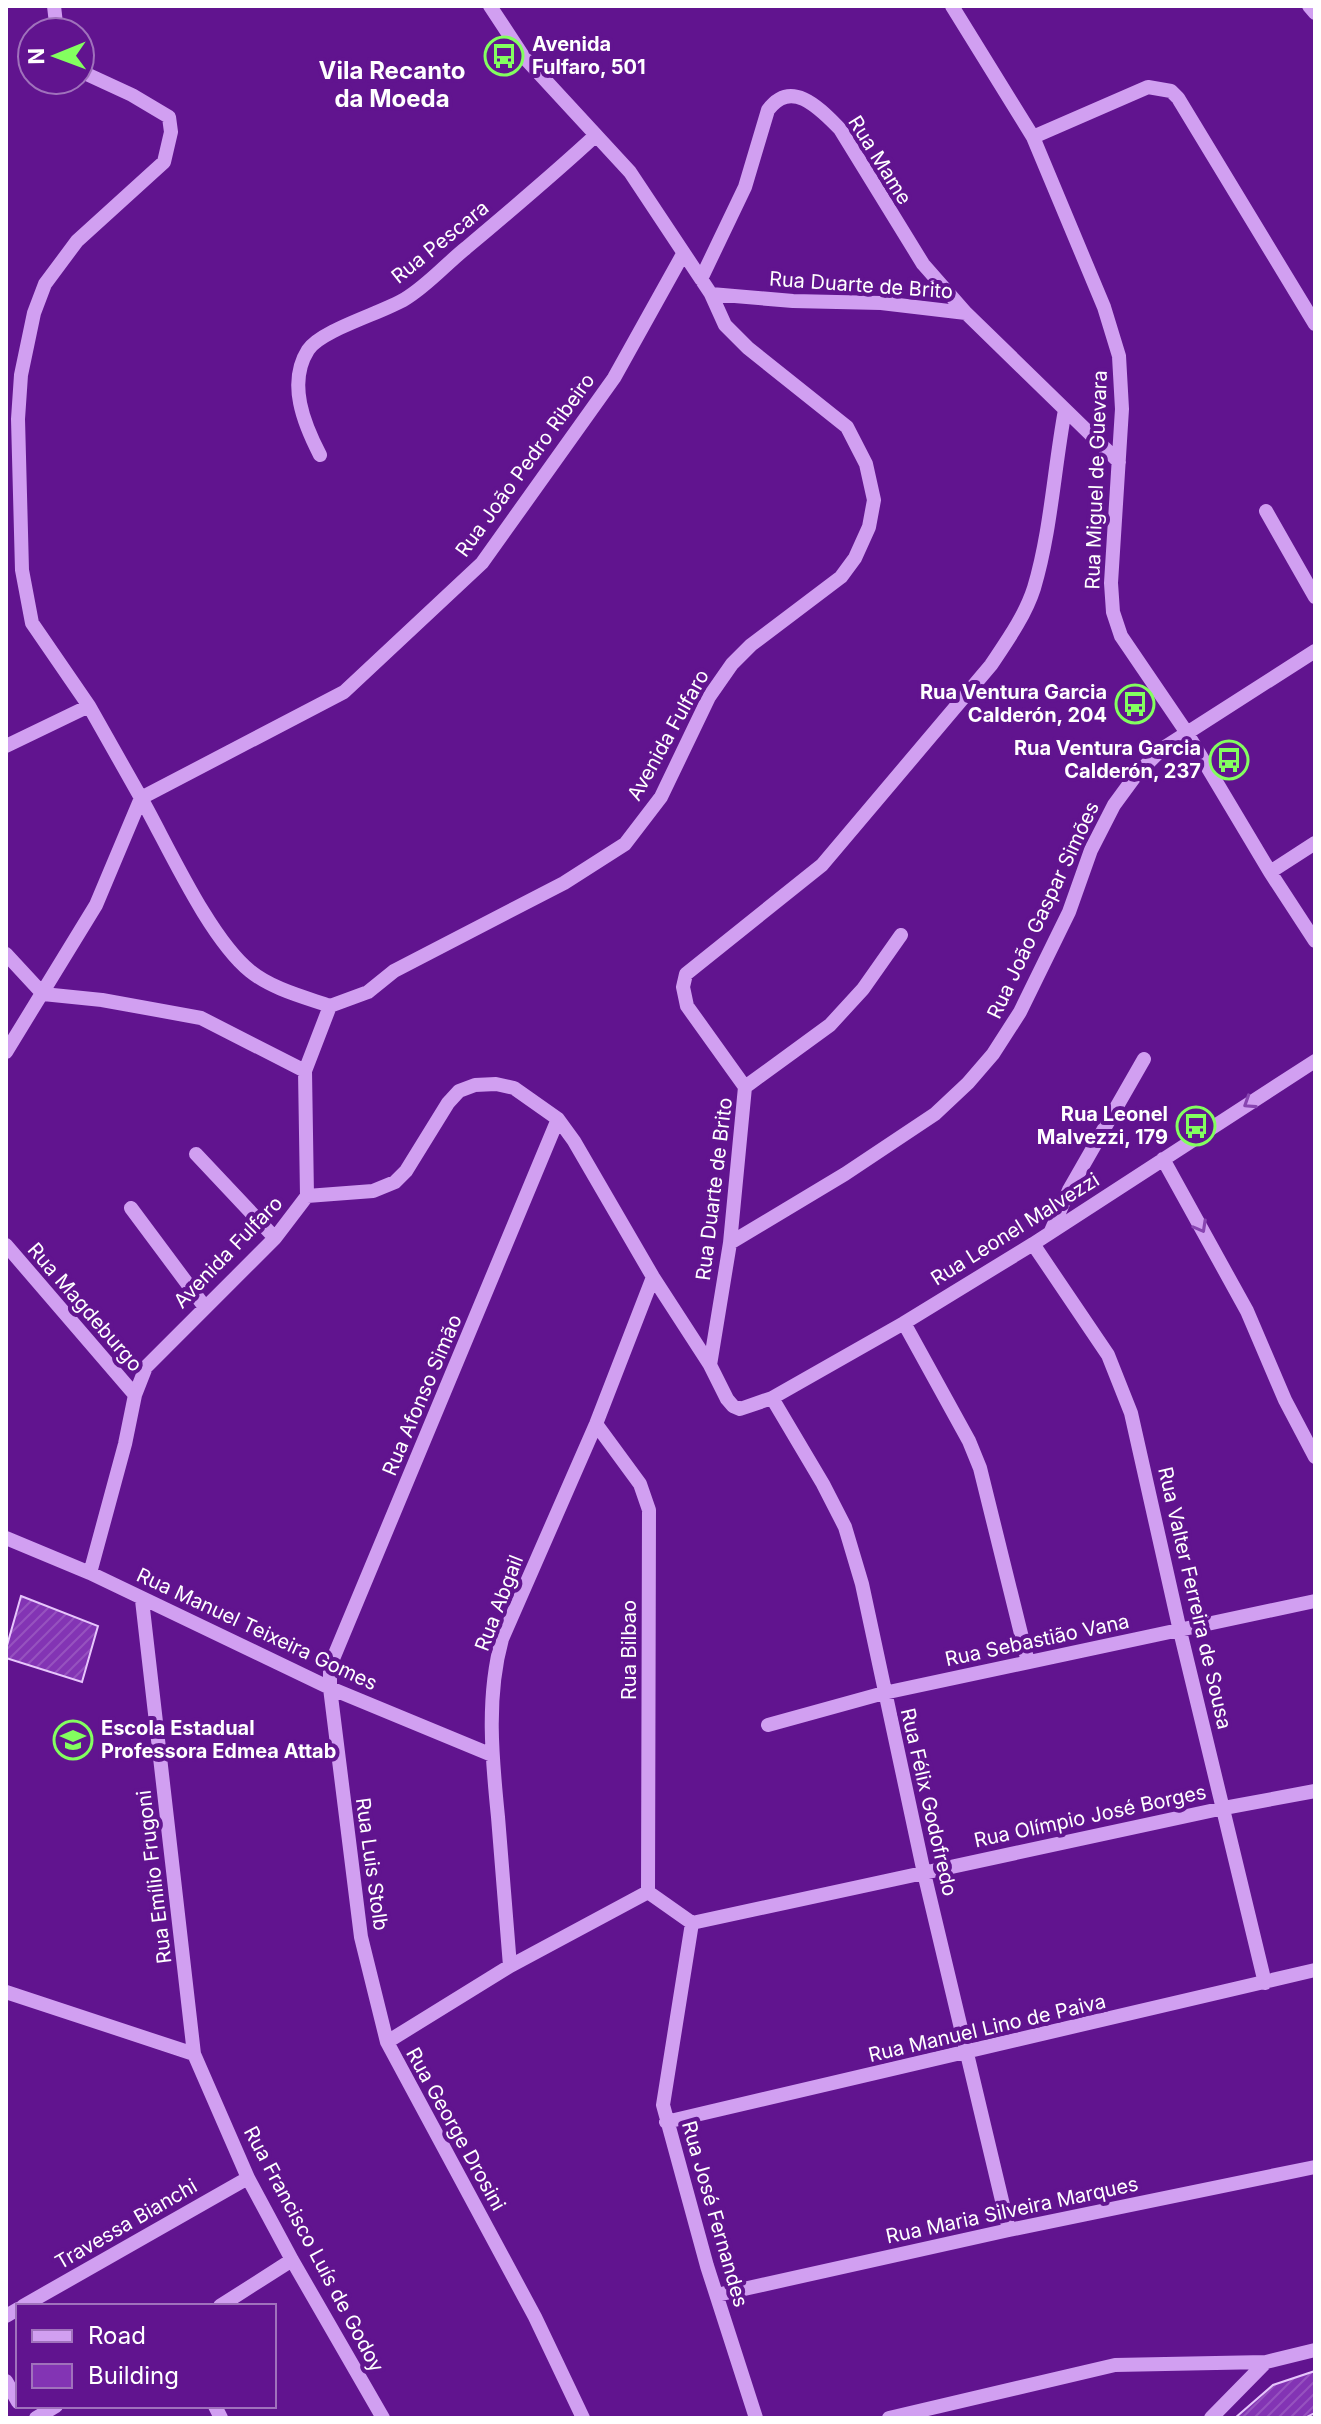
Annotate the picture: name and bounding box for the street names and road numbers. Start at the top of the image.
street label: Rua Mame [843,111,917,209]
street label: Rua Pescara [387,196,493,288]
street label: Rua Duarte de Brito [768,267,954,303]
street label: Rua João Pedro Ribeiro [450,369,600,561]
street label: Rua Miguel de Guevara [1080,370,1112,590]
street label: Avenida Fulfaro [622,665,714,805]
street label: Rua João Gaspar Simões [982,798,1104,1022]
street label: Rua Duarte de Brito [691,1096,737,1282]
street label: Rua Leonel Malvezzi [926,1167,1104,1291]
street label: Avenida Fulfaro [169,1191,287,1313]
street label: Rua Magdeburgo [23,1238,147,1376]
street label: Rua Afonso Simão [377,1311,467,1479]
street label: Rua Valter Ferreira de Sousa [1153,1465,1237,1731]
street label: Rua Abgail [470,1552,528,1654]
street label: Rua Manuel Teixeira Gomes [133,1563,381,1695]
street label: Rua Bilbao [617,1600,641,1700]
street label: Rua Sebastião Vana [943,1609,1131,1671]
street label: Rua Félix Godofredo [896,1706,962,1898]
street label: Rua Olímpio José Borges [972,1780,1208,1852]
street label: Rua Emílio Frugoni [131,1789,177,1965]
street label: Rua Luis Stolb [351,1796,393,1932]
street label: Rua Manuel Lino de Paiva [866,1989,1108,2067]
street label: Rua George Drosini [401,2043,511,2215]
street label: Rua José Fernandes [677,2118,753,2310]
street label: Rua Francisco Luís de Godoy [239,2122,389,2376]
street label: Rua Maria Silveira Marques [884,2171,1140,2249]
street label: Travessa Bianchi [51,2174,201,2274]

